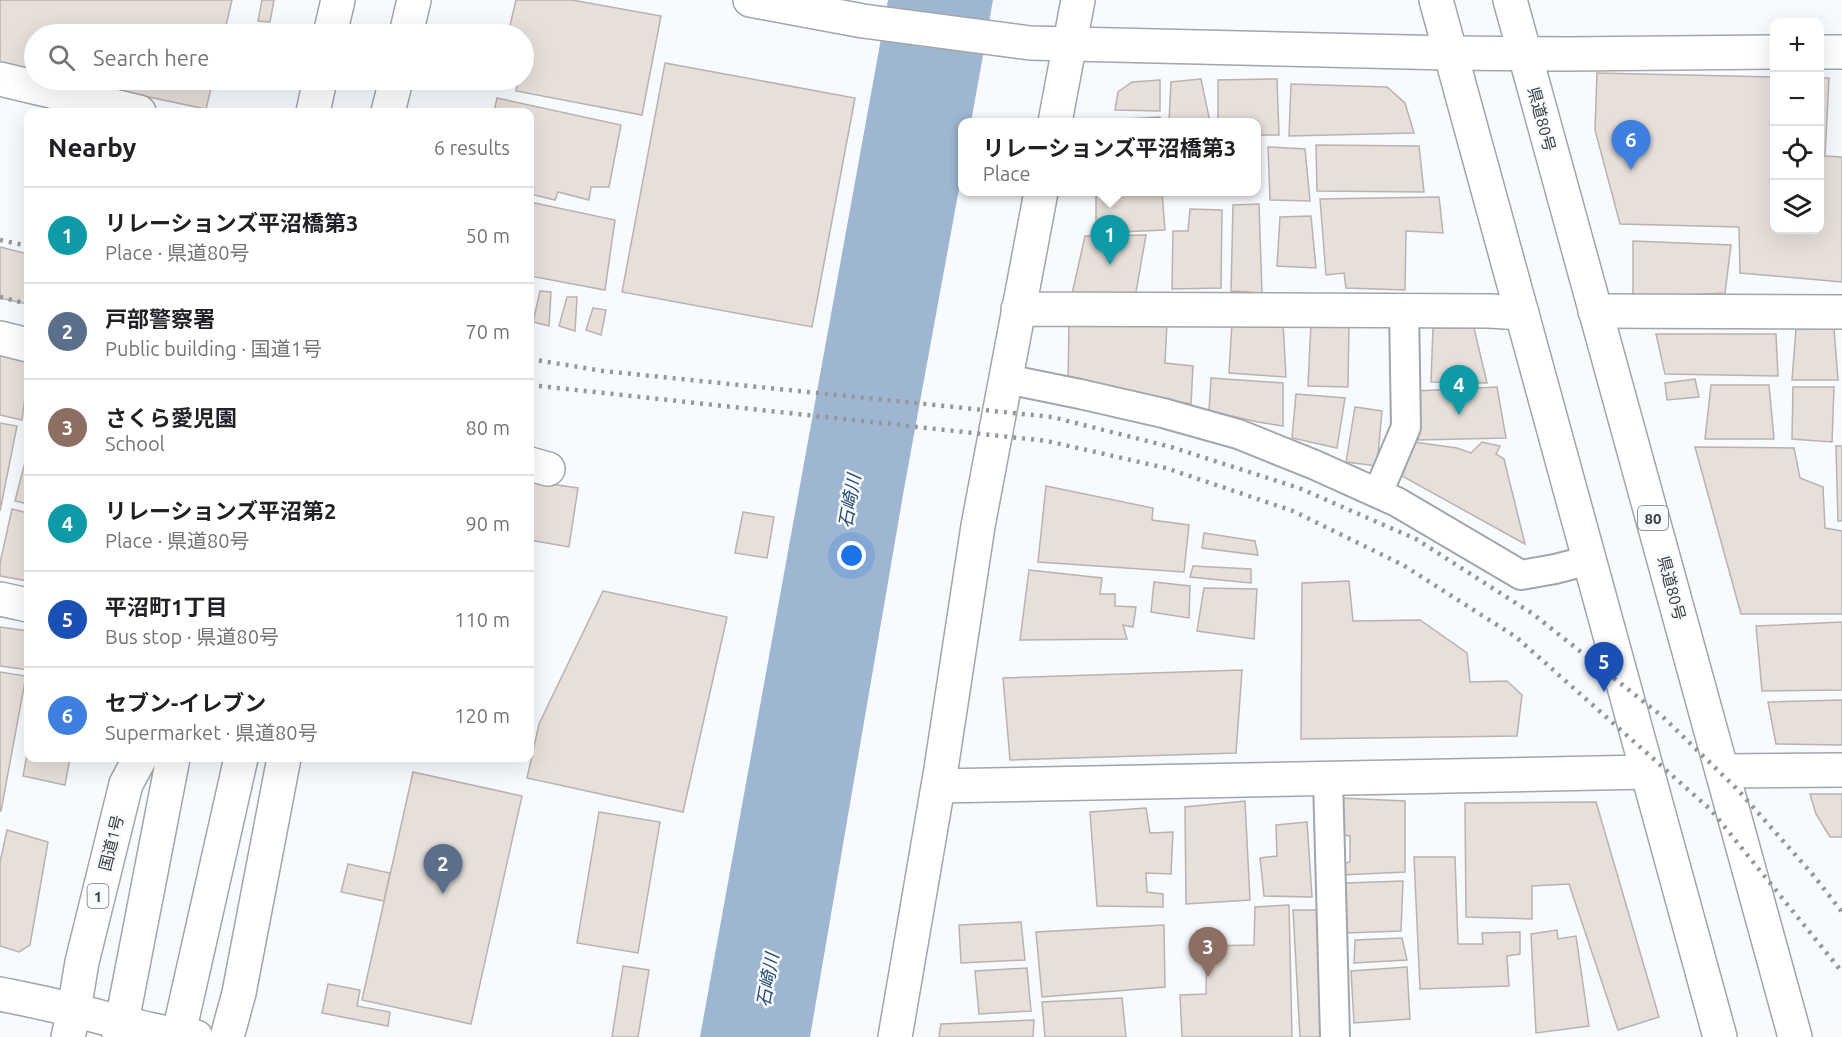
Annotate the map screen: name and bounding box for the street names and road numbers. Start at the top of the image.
street label: 県道80号 [1525,85,1559,153]
road number: 80 [1638,506,1668,530]
street label: 県道80号 [1655,554,1689,622]
street label: 国道1号 [95,813,127,873]
road number: 1 [88,884,108,908]

